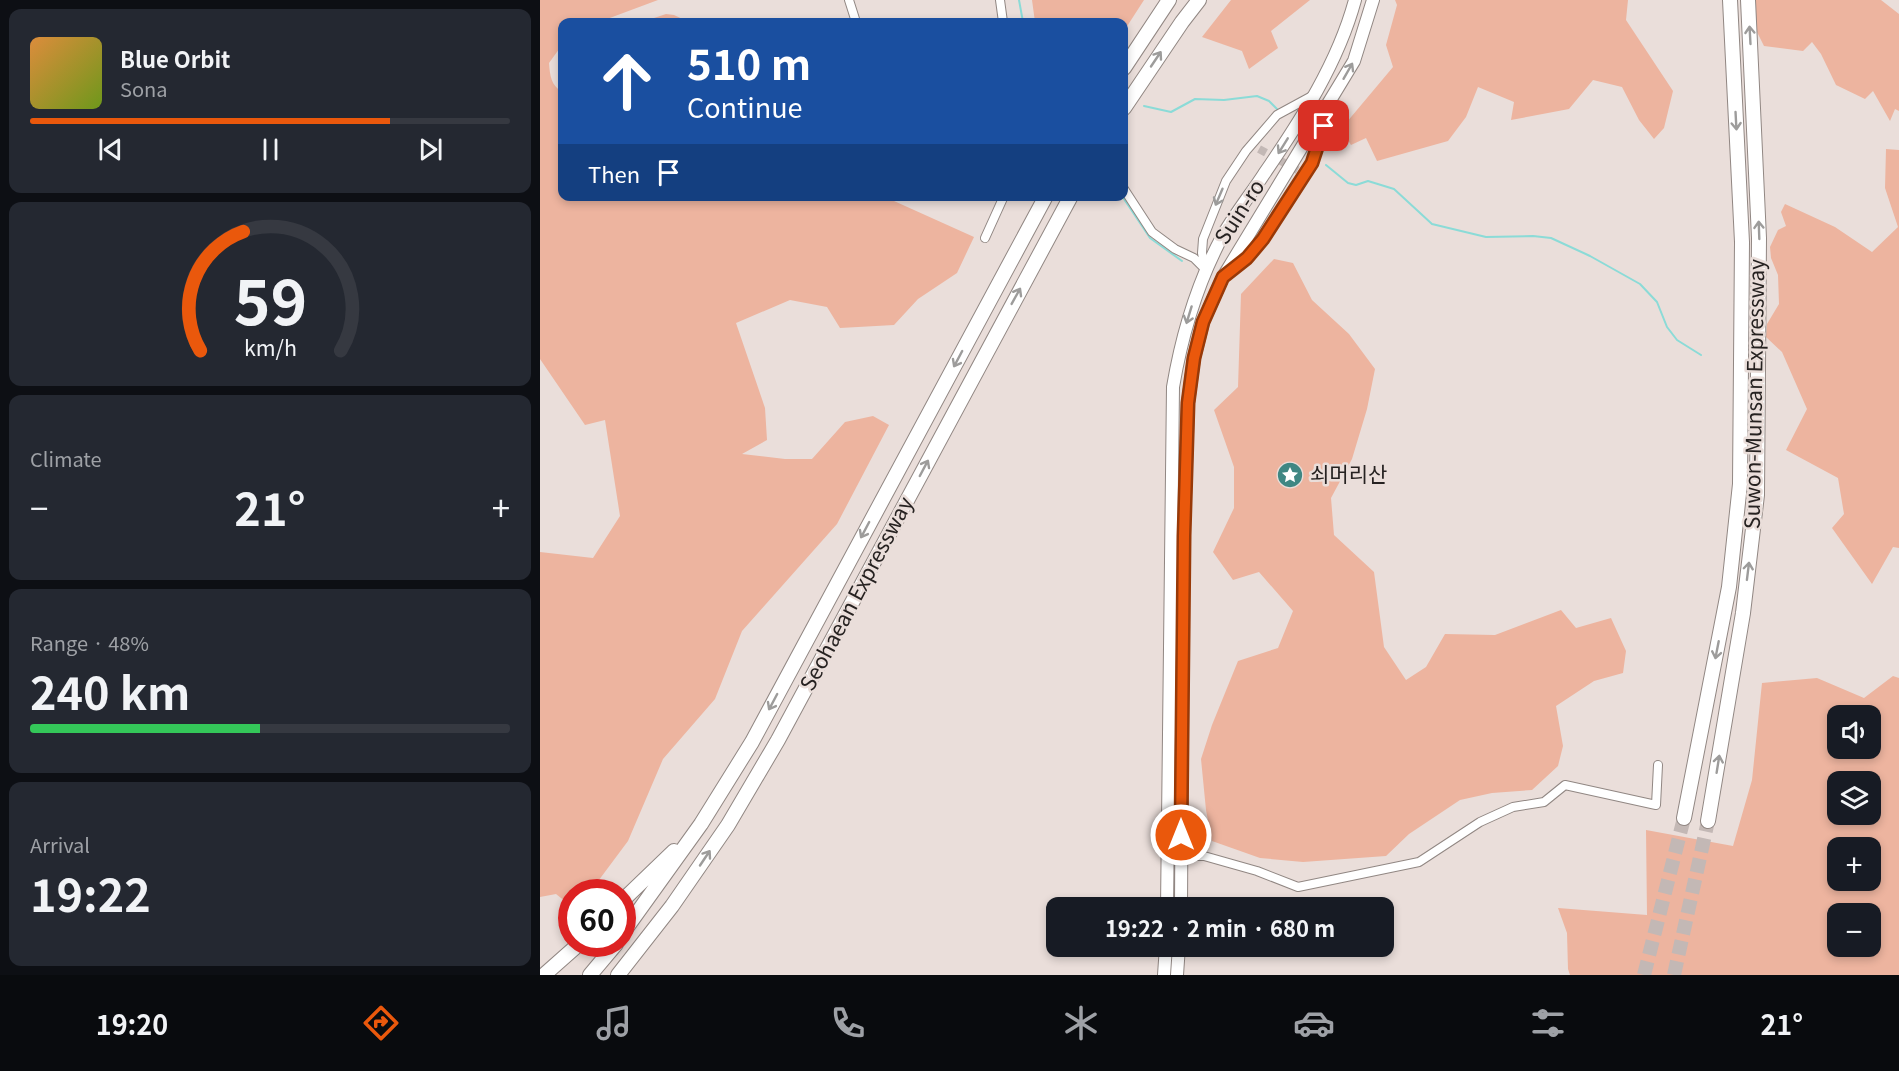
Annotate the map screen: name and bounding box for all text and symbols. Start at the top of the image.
one-way arrow [1744,25,1755,45]
text: 510 m [687,31,811,92]
text: Blue Orbit [120,42,230,74]
icon: ahead [588,42,666,120]
one-way arrow [1150,52,1162,68]
one-way arrow [1342,63,1354,80]
text: Sona [120,74,168,103]
text: Continue [687,87,802,126]
pin [1298,100,1349,151]
icon: arrive [1307,109,1340,142]
one-way arrow [1730,111,1741,131]
icon: previous [94,133,127,166]
icon: pause [254,133,287,166]
icon: next [414,133,447,166]
one-way arrow [1276,137,1289,154]
icon: arrive [652,156,685,189]
text: Then [588,157,640,189]
street label: Suin-ro [1206,173,1270,249]
one-way arrow [1213,187,1224,205]
one-way arrow [1753,220,1764,240]
text: 59 [233,253,307,343]
street label: Suwon-Munsan Expressway [1736,259,1770,529]
one-way arrow [1010,288,1022,305]
one-way arrow [1183,306,1194,325]
text: km/h [243,332,297,363]
one-way arrow [952,349,963,367]
text: Climate [30,444,102,473]
place label: 쇠머리산 [1310,458,1387,488]
one-way arrow [918,460,930,477]
place icon: 쇠머리산 [1275,460,1305,490]
text: 21° [234,474,306,539]
text: − [30,483,48,531]
text: + [492,483,510,531]
street label: Seohaean Expressway [791,491,919,695]
one-way arrow [859,521,871,538]
one-way arrow [1743,562,1754,581]
text: Range · 48% [30,628,149,657]
one-way arrow [1711,640,1722,660]
text: 240 km [30,658,190,723]
one-way arrow [767,693,779,710]
map controls [1827,705,1881,957]
button: sound [1827,705,1881,759]
one-way arrow [1713,754,1724,774]
button: layers [1827,771,1881,825]
position arrow [1149,803,1213,867]
text: Arrival [30,830,90,859]
button: + [1827,837,1881,891]
one-way arrow [699,850,711,866]
text: 19:22 [30,860,151,925]
speed limit sign: 60 [558,879,636,957]
button: − [1827,903,1881,957]
text: 19:22 · 2 min · 680 m [1105,911,1335,943]
icon: directions [360,1002,402,1044]
icon: music [593,1002,635,1044]
icon: phone [827,1002,869,1044]
icon: climate [1060,1002,1102,1044]
icon: car [1293,1002,1335,1044]
icon: filters [1527,1002,1569,1044]
text: 19:20 [96,1004,168,1043]
text: 21° [1760,1004,1803,1043]

